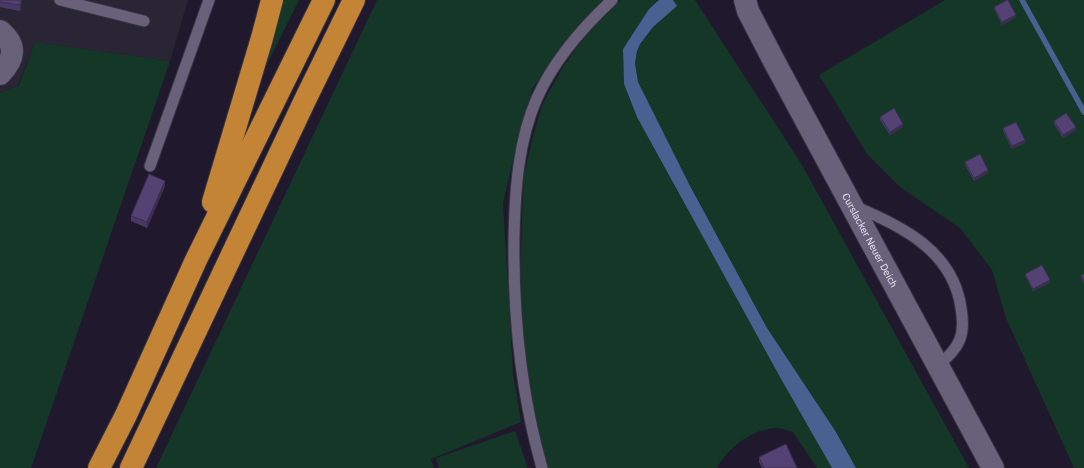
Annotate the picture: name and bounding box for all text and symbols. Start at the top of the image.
street label: Curslacker Neuer Deich [840,190,901,290]

